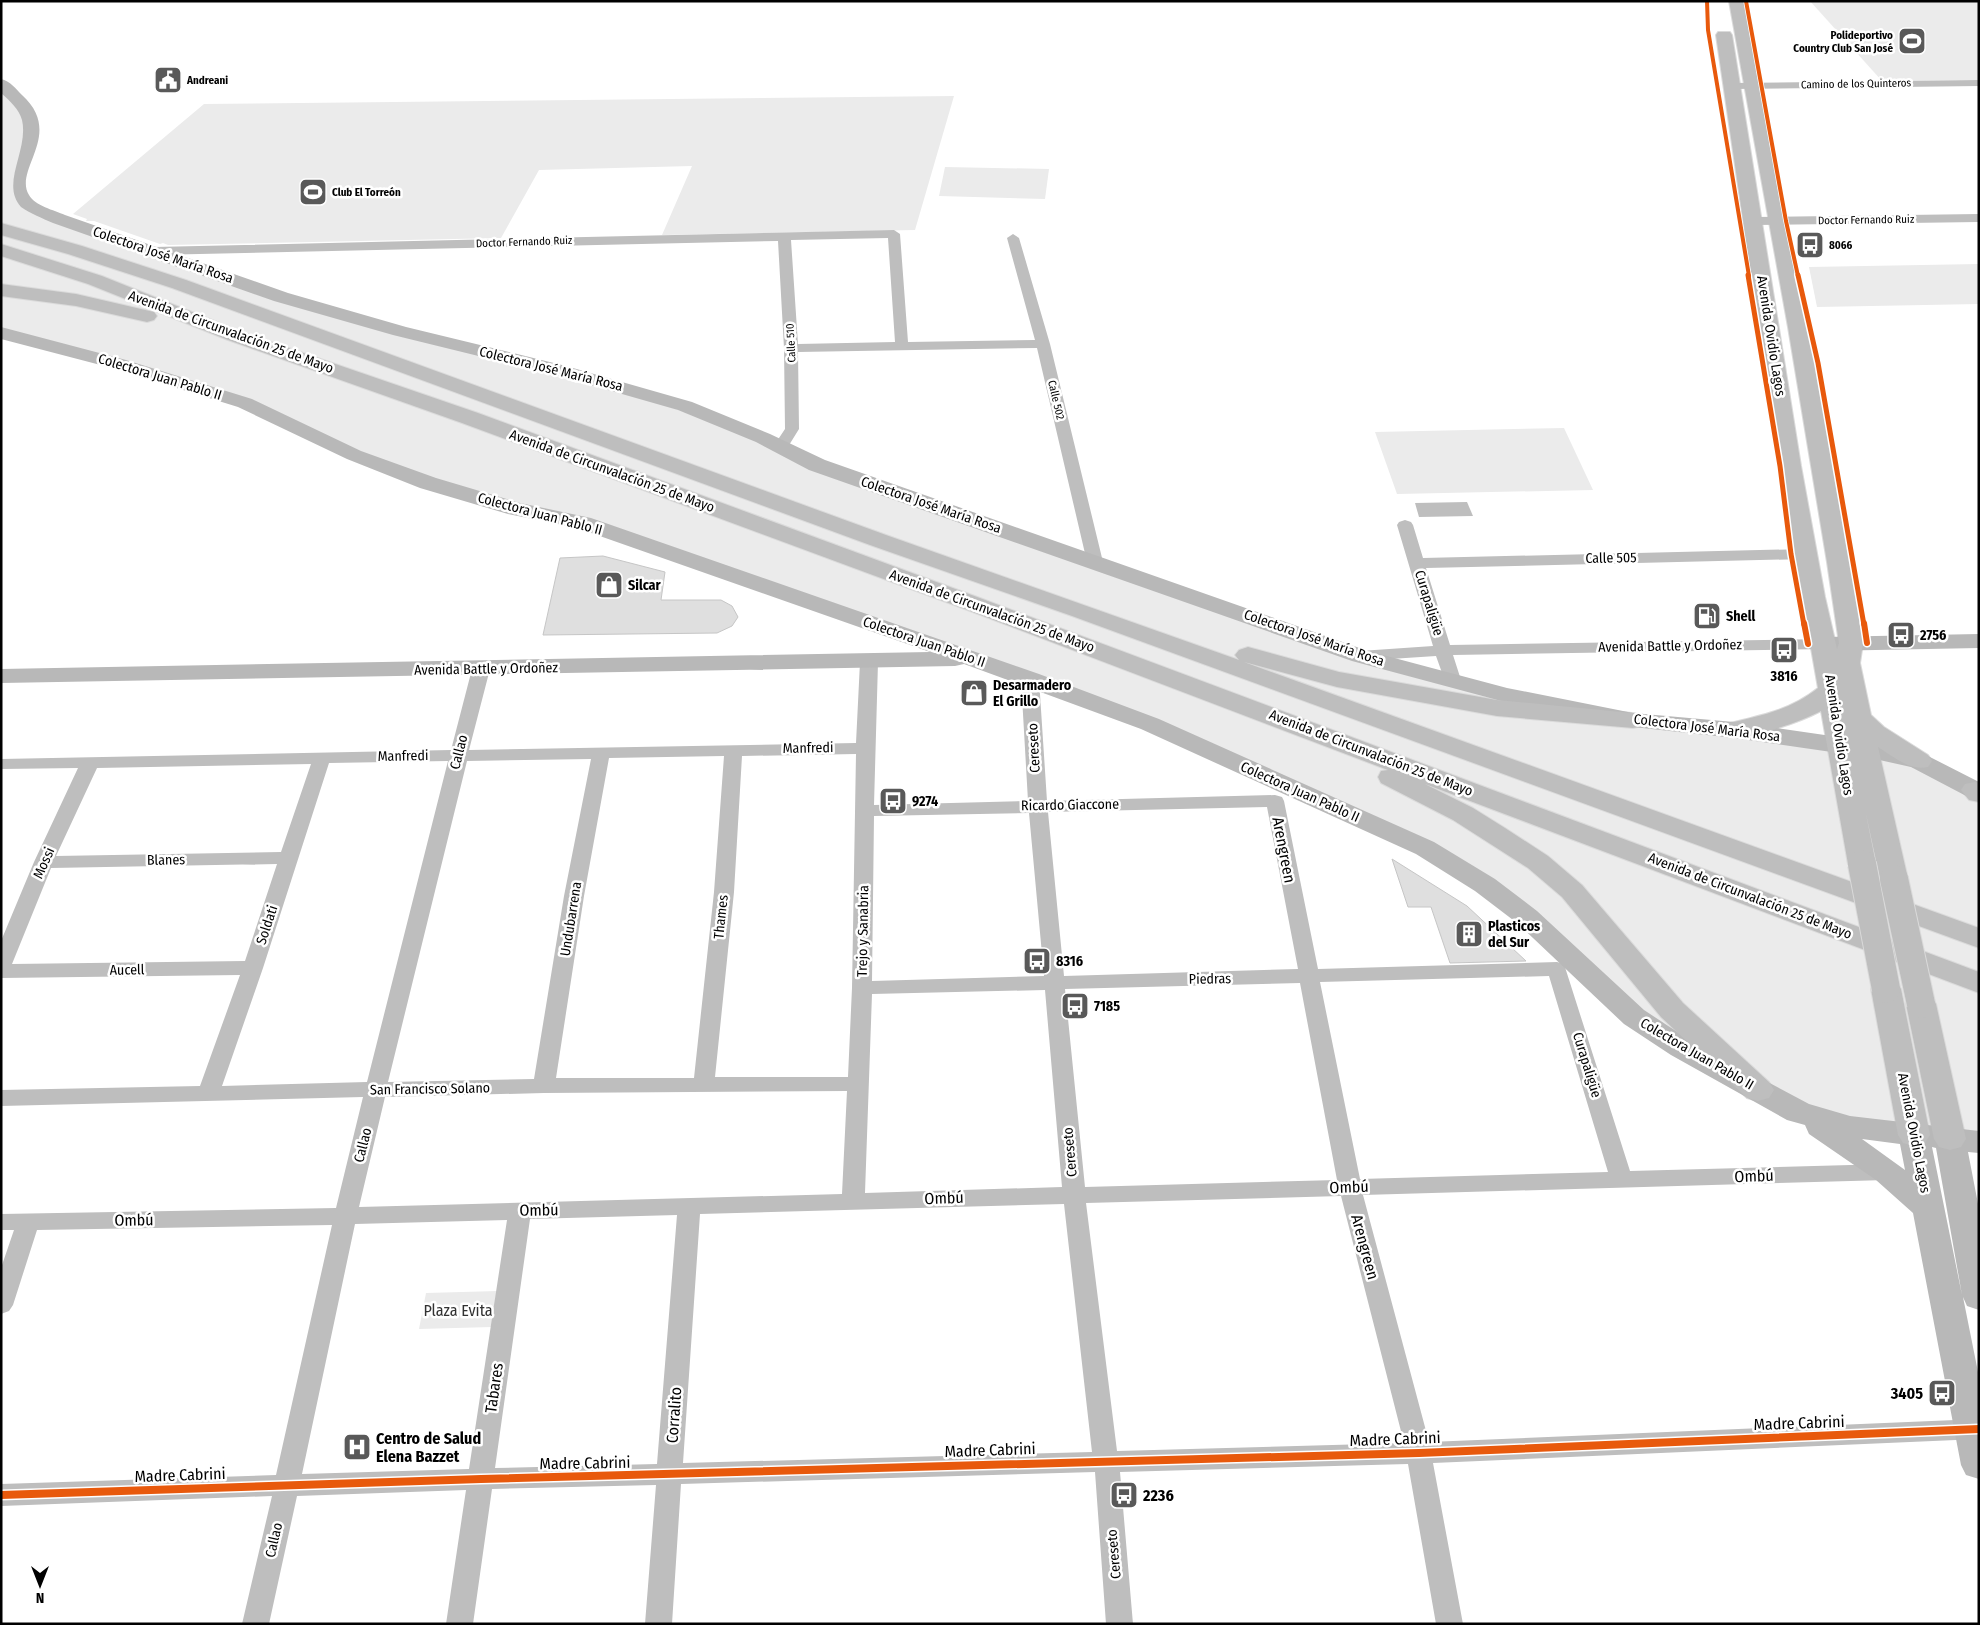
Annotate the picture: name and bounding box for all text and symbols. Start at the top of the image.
sports icon: Polideportivo Country Club San José [1897,26,1927,56]
place label: Polideportivo Country Club San José [1793,29,1893,55]
public building icon: Andreani [153,65,183,95]
place label: Andreani [186,74,228,87]
street label: Camino de los Quinteros [1801,77,1912,91]
sports icon: Club El Torreón [298,177,328,207]
place label: Club El Torreón [332,186,401,199]
street label: Doctor Fernando Ruiz [1818,213,1915,227]
street label: Colectora José María Rosa [91,223,236,287]
bus stop icon: 8066 [1795,230,1825,260]
street label: Doctor Fernando Ruiz [476,234,573,250]
place label: 8066 [1829,239,1853,252]
street label: Avenida Ovidio Lagos [1753,275,1789,397]
street label: Avenida de Circunvalación 25 de Mayo [126,287,336,377]
street label: Calle 510 [783,323,799,363]
street label: Colectora José María Rosa [477,343,625,395]
street label: Colectora Juan Pablo II [96,350,224,404]
street label: Calle 502 [1045,379,1067,421]
street label: Avenida de Circunvalación 25 de Mayo [507,426,717,516]
street label: Colectora José María Rosa [859,473,1004,537]
street label: Colectora Juan Pablo II [476,489,604,539]
street label: Calle 505 [1585,549,1637,567]
street label: Avenida de Circunvalación 25 de Mayo [887,566,1097,656]
street label: Curapaligüe [1411,568,1447,638]
shop icon: Silcar [594,570,624,600]
place label: Silcar [628,577,662,594]
fuel station icon: Shell [1692,601,1722,631]
street label: Colectora José María Rosa [1242,606,1387,670]
place label: Shell [1726,608,1756,625]
street label: Colectora Juan Pablo II [861,613,987,671]
bus stop icon: 2756 [1886,620,1916,650]
place label: 2756 [1919,627,1946,644]
bus stop icon: 3816 [1769,635,1799,665]
street label: Avenida Battle y Ordoñez [1598,636,1743,656]
street label: Avenida Battle y Ordoñez [414,659,559,679]
place label: 3816 [1770,668,1797,685]
street label: Avenida Ovidio Lagos [1821,674,1857,796]
place label: Desarmadero El Grillo [993,677,1072,710]
shop icon: Desarmadero El Grillo [959,678,989,708]
street label: Avenida de Circunvalación 25 de Mayo [1267,706,1475,800]
street label: Colectora José María Rosa [1633,711,1781,745]
street label: Cereseto [1024,723,1044,773]
street label: Callao [446,733,472,771]
street label: Manfredi [782,739,834,757]
street label: Manfredi [377,747,429,765]
street label: Colectora Juan Pablo II [1238,758,1362,826]
bus stop icon: 9274 [878,786,908,816]
place label: 9274 [912,793,938,810]
street label: Ricardo Giaccone [1021,796,1119,814]
street label: Arengreen [1268,815,1300,885]
street label: Mossi [30,845,58,881]
street label: Avenida de Circunvalación 25 de Mayo [1646,849,1854,943]
street label: Blanes [147,851,185,869]
street label: Undubarrena [557,880,585,957]
street label: Trejo y Sanabria [854,885,872,977]
street label: Thames [710,894,732,940]
street label: Soldati [253,903,281,947]
place label: Plasticos del Sur [1488,918,1540,951]
building icon: Plasticos del Sur [1454,919,1484,949]
bus stop icon: 8316 [1022,946,1052,976]
place label: 8316 [1056,953,1083,970]
street label: Aucell [109,961,145,979]
street label: Piedras [1189,970,1231,988]
bus stop icon: 7185 [1060,991,1090,1021]
place label: 7185 [1094,998,1120,1015]
street label: Colectora Juan Pablo II [1637,1015,1757,1093]
street label: Curapaligüe [1569,1030,1605,1100]
street label: Avenida Ovidio Lagos [1894,1072,1934,1194]
street label: San Francisco Solano [370,1079,490,1099]
street label: Callao [350,1126,376,1164]
street label: Cereseto [1059,1126,1081,1178]
street label: Ombú [1734,1166,1774,1186]
street label: Ombú [1329,1177,1369,1197]
street label: Ombú [924,1188,964,1208]
street label: Ombú [519,1200,559,1220]
street label: Ombú [114,1210,154,1230]
street label: Arengreen [1347,1212,1383,1282]
park label: Plaza Evita [423,1301,493,1320]
street label: Tabares [481,1361,507,1414]
bus stop icon: 3405 [1927,1378,1957,1408]
place label: 3405 [1890,1384,1923,1403]
street label: Corralito [663,1386,685,1444]
street label: Madre Cabrini [1753,1412,1845,1434]
street label: Madre Cabrini [1349,1428,1441,1450]
place label: Centro de Salud Elena Bazzet [376,1429,481,1466]
hospital icon: Centro de Salud Elena Bazzet [342,1432,372,1462]
street label: Madre Cabrini [944,1439,1036,1461]
street label: Madre Cabrini [539,1453,631,1473]
street label: Madre Cabrini [134,1464,226,1486]
bus stop icon: 2236 [1109,1480,1139,1510]
place label: 2236 [1142,1486,1174,1505]
street label: Callao [262,1521,286,1559]
street label: Cereseto [1103,1528,1125,1580]
north arrow [15,1560,65,1610]
text: N [36,1589,44,1606]

